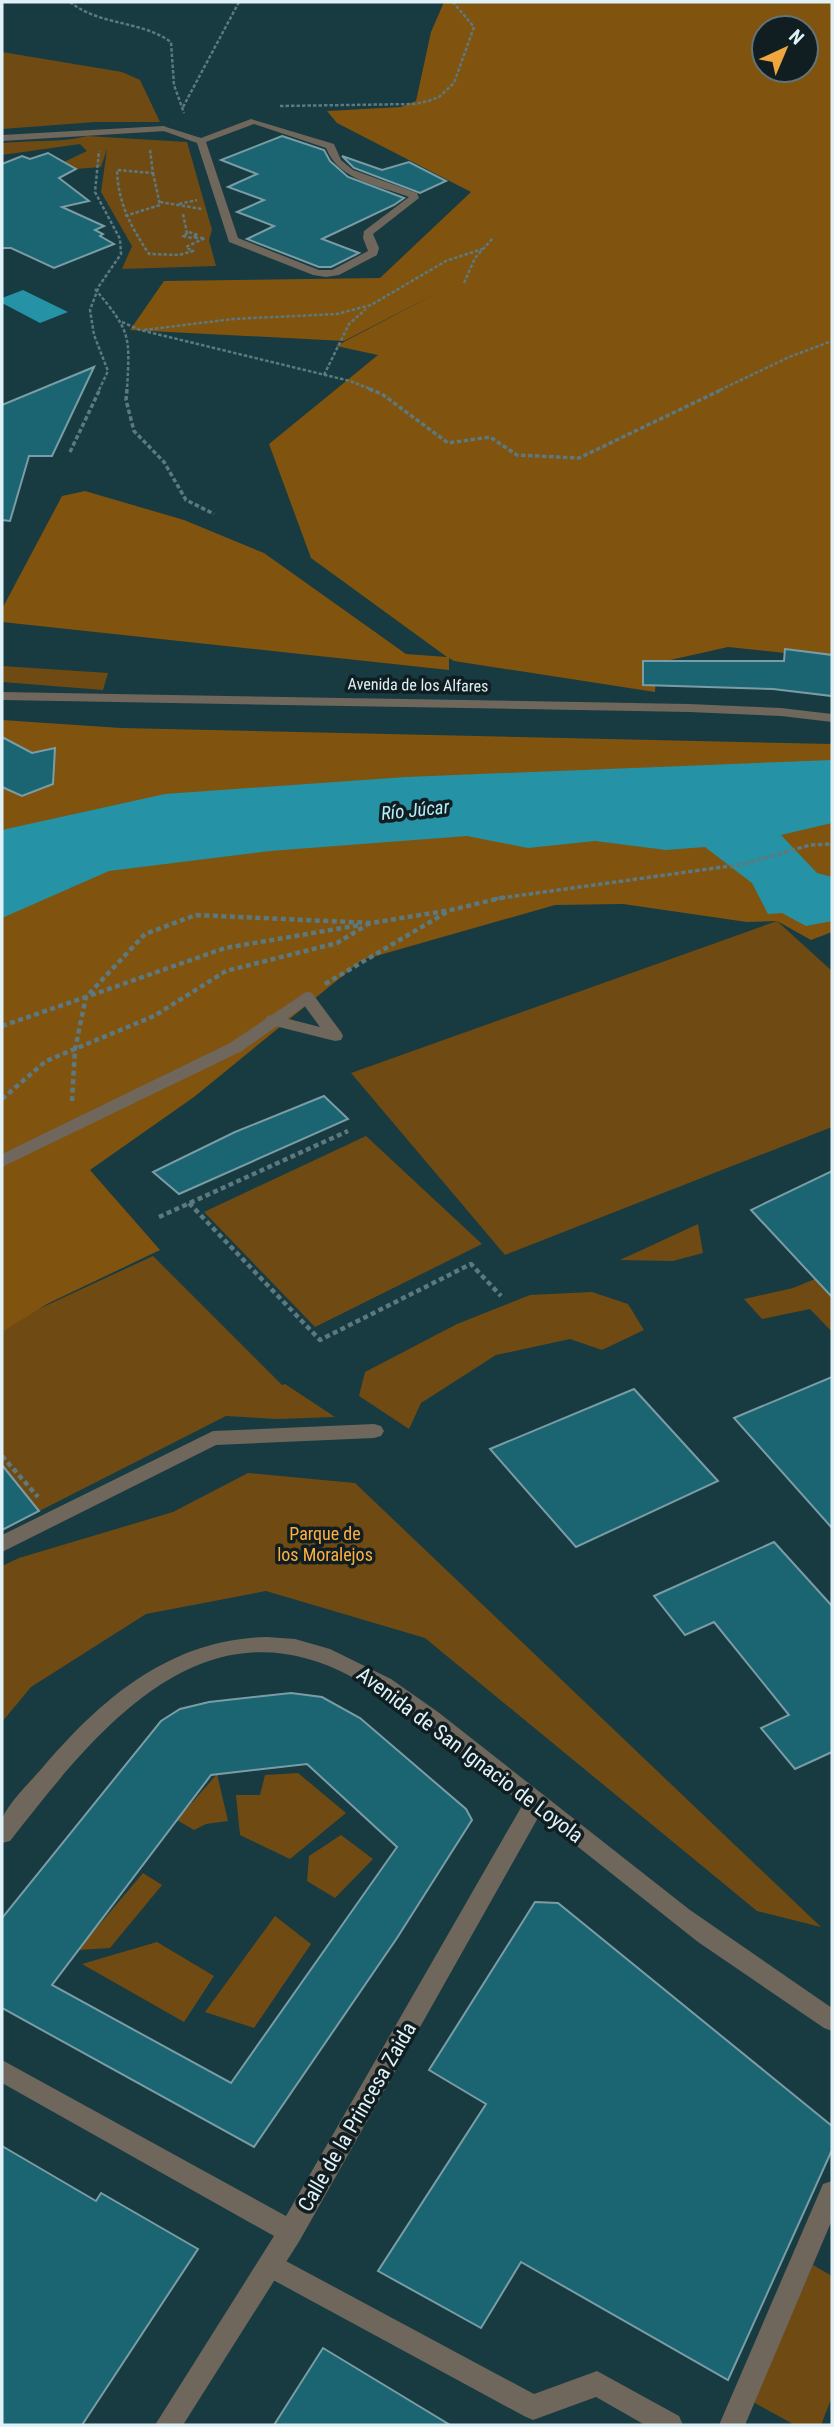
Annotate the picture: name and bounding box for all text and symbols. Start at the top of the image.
north arrow [750,14,820,84]
text: N [784,25,809,49]
street label: Avenida de los Alfares [347,674,489,696]
water label: Río Júcar [380,795,451,825]
park label: Parque de los Moralejos [277,1523,373,1565]
street label: Avenida de San Ignacio de Loyola [352,1662,588,1848]
street label: Calle de la Princesa Zaida [293,2018,421,2216]

